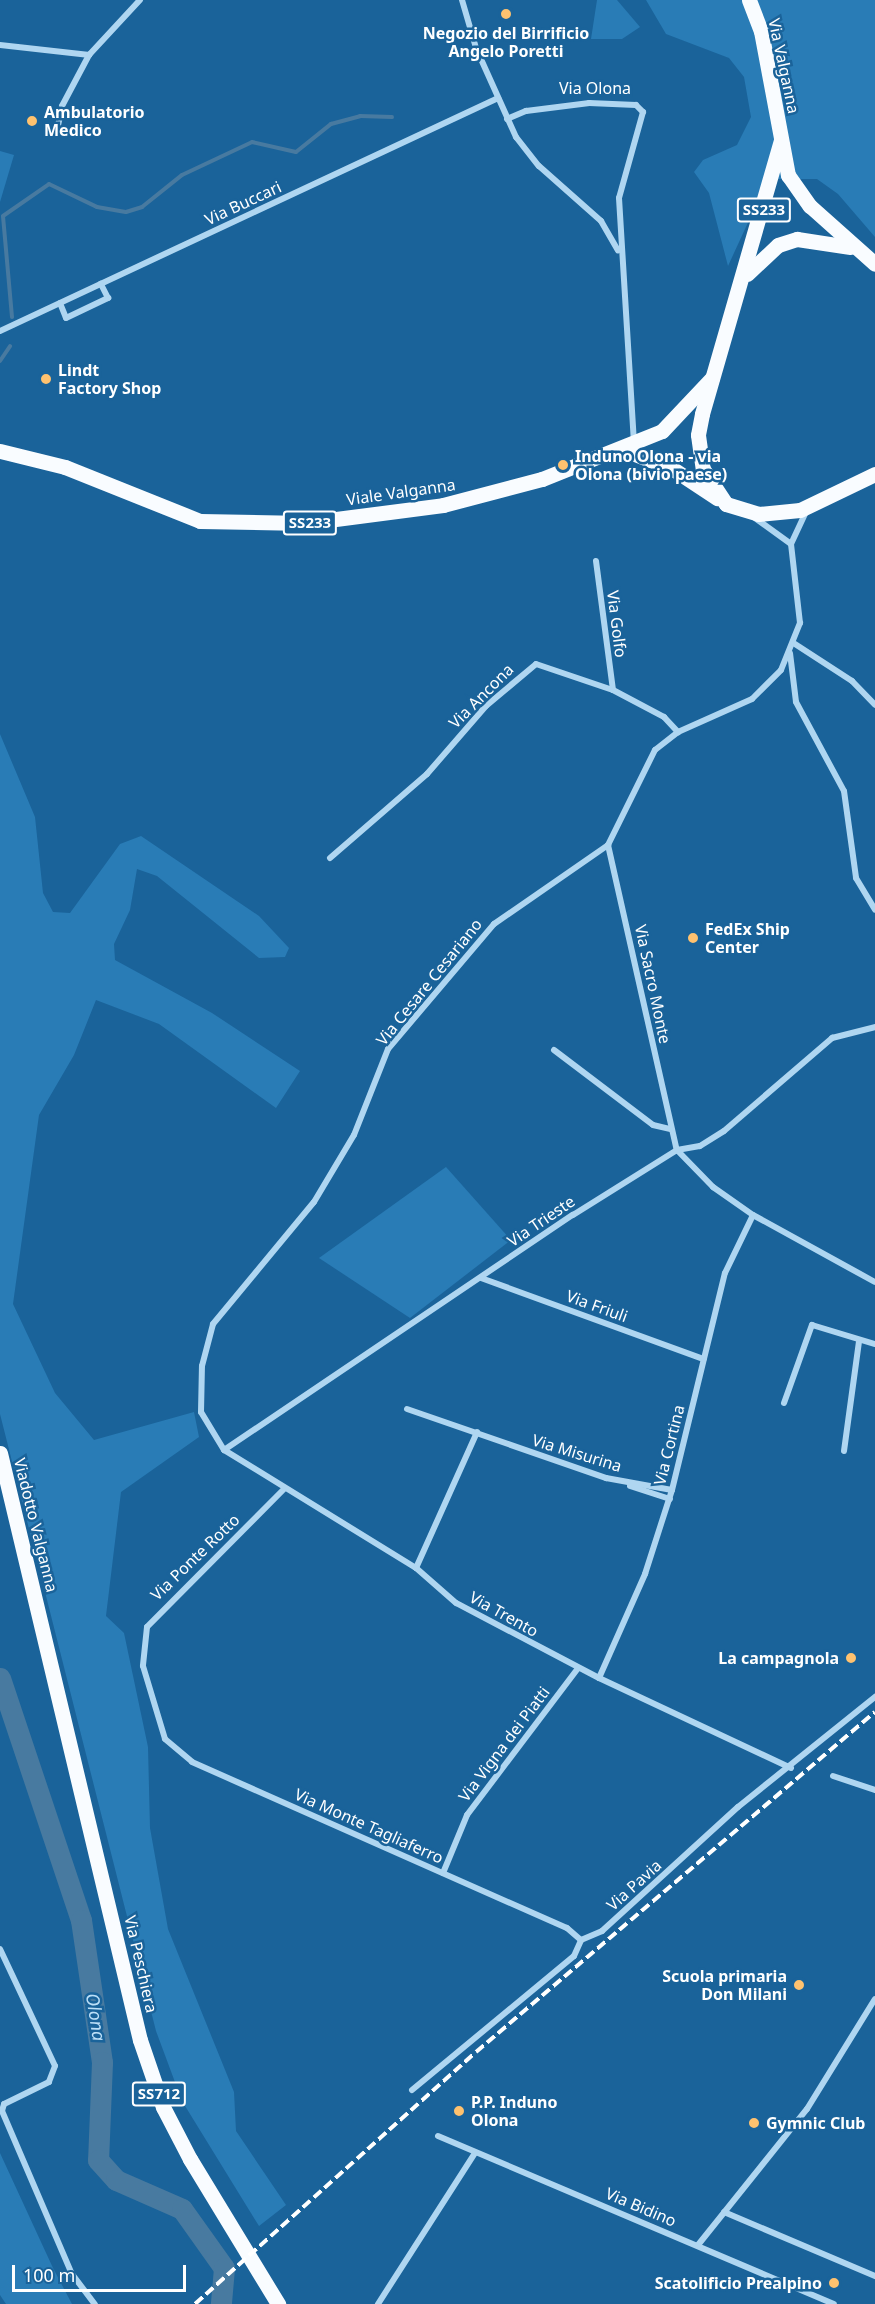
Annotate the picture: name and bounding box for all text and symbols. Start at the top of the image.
marker: Negozio del Birrificio Angelo Poretti [499,7,513,21]
street label: Via Valganna [765,17,803,115]
place label: Negozio del Birrificio Angelo Poretti [423,23,589,61]
street label: Via Olona [559,78,631,98]
place label: Ambulatorio Medico [44,102,144,140]
marker: Ambulatorio Medico [25,114,39,128]
street label: Via Buccari [202,177,284,229]
road number: SS233 [736,198,792,222]
place label: Lindt Factory Shop [58,360,161,398]
marker: Lindt Factory Shop [39,372,53,386]
place label: Induno Olona - via Olona (bivio paese) [575,446,727,484]
marker: Induno Olona - via Olona (bivio paese) [556,458,570,472]
street label: Viale Valganna [345,475,457,509]
road number: SS233 [282,511,338,535]
street label: Via Golfo [603,589,631,659]
street label: Via Ancona [445,660,517,732]
street label: Via Cesare Cesariano [372,915,486,1049]
place label: FedEx Ship Center [705,919,790,957]
street label: Via Sacro Monte [631,923,675,1045]
marker: FedEx Ship Center [686,931,700,945]
street label: Via Trieste [504,1191,578,1251]
street label: Via Friuli [564,1286,630,1326]
street label: Via Cortina [650,1403,688,1487]
street label: Via Misurina [530,1430,624,1476]
street label: Viadotto Valganna [10,1456,62,1594]
street label: Via Ponte Rotto [147,1510,243,1604]
street label: Via Trento [466,1587,542,1641]
place label: La campagnola [718,1648,839,1668]
marker: La campagnola [844,1651,858,1665]
street label: Via Vigna dei Piatti [454,1683,554,1805]
street label: Via Monte Tagliaferro [292,1785,446,1867]
street label: Via Pavia [603,1856,665,1914]
street label: Via Peschiera [120,1914,162,2014]
place label: Scuola primaria Don Milani [662,1966,787,2004]
marker: Scuola primaria Don Milani [792,1978,806,1992]
water label: Olona [82,1991,110,2043]
road number: SS712 [130,2082,188,2106]
place label: P.P. Induno Olona [471,2092,557,2130]
marker: P.P. Induno Olona [452,2104,466,2118]
place label: Gymnic Club [766,2113,865,2133]
marker: Gymnic Club [747,2116,761,2130]
street label: Via Bidino [603,2184,679,2230]
scale bar [15,2253,189,2291]
text: 100 m [23,2263,75,2287]
place label: Scatolificio Prealpino [655,2273,822,2293]
marker: Scatolificio Prealpino [827,2276,841,2290]

